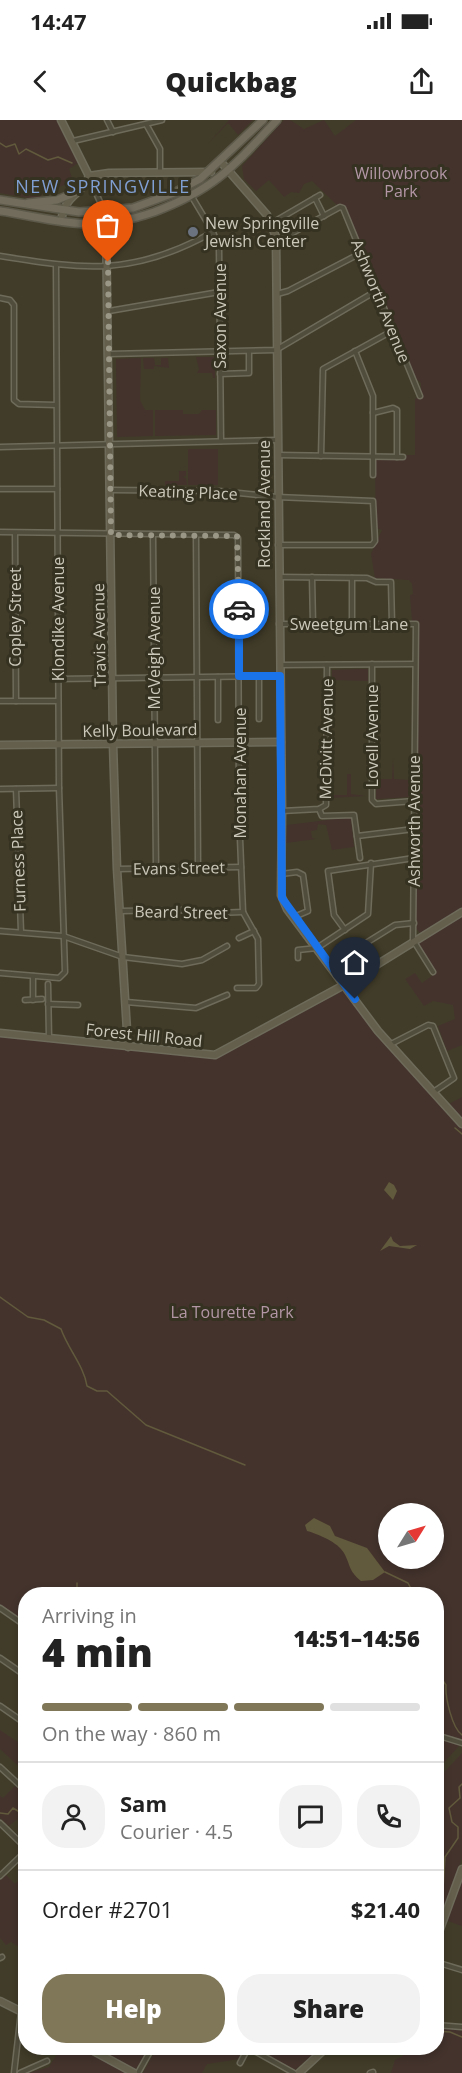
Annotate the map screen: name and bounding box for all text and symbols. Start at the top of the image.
text: 14:47 [30,6,87,36]
text: Quickbag [165,63,297,100]
icon: back [24,65,57,98]
icon: share [405,65,438,98]
park label: Willowbrook Park [355,162,448,202]
district label: NEW SPRINGVILLE [15,174,191,198]
pin [82,200,133,262]
icon: bag [91,209,124,242]
place label: New Springville Jewish Center [203,212,319,252]
marker: New Springville Jewish Center [186,225,200,239]
street label: Ashworth Avenue [346,236,416,366]
street label: Saxon Avenue [209,263,231,369]
street label: Rockland Avenue [253,440,275,568]
street label: Keating Place [138,479,238,505]
street label: Klondike Avenue [47,557,69,681]
street label: Copley Street [4,567,26,667]
courier [209,579,269,639]
street label: Travis Avenue [87,583,111,687]
street label: McVeigh Avenue [143,587,165,709]
icon: car [223,593,256,626]
street label: Sweetgum Lane [290,613,408,635]
street label: McDivitt Avenue [314,678,338,800]
street label: Lovell Avenue [361,685,383,787]
street label: Monahan Avenue [229,707,251,839]
street label: Kelly Boulevard [82,718,198,742]
street label: Ashworth Avenue [403,755,425,887]
street label: Furness Place [5,810,31,912]
street label: Evans Street [133,856,226,880]
street label: Beard Street [134,900,228,924]
pin [329,937,380,999]
icon: home [338,946,371,979]
street label: Forest Hill Road [85,1018,203,1052]
park label: La Tourette Park [170,1301,294,1323]
north arrow [378,1503,444,1569]
map controls [378,1503,444,1569]
text: Arriving in [42,1602,137,1629]
text: 14:51–14:56 [293,1623,420,1653]
text: 4 min [42,1625,153,1678]
text: On the way · 860 m [42,1720,221,1747]
button: person [42,1785,105,1848]
button: chat [279,1785,342,1848]
button: phone [357,1785,420,1848]
text: Sam [120,1788,167,1818]
text: Courier · 4.5 [120,1818,233,1845]
text: Order #2701 [42,1894,173,1924]
text: $21.40 [351,1894,420,1924]
button: Help [42,1974,225,2043]
button: Share [237,1974,420,2043]

